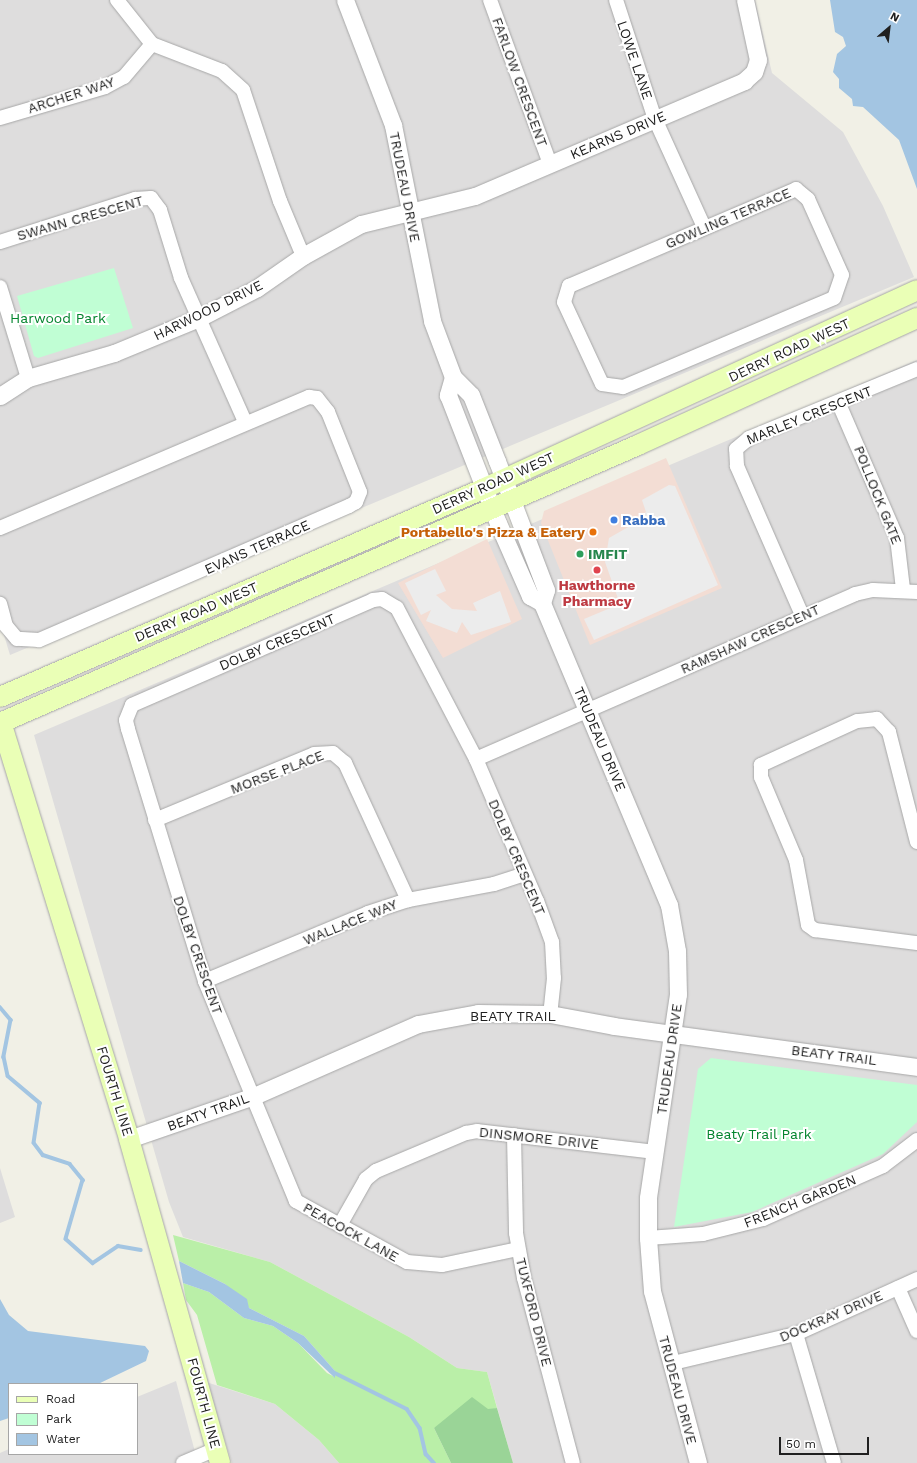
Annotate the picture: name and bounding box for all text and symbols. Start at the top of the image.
north arrow [869,8,909,48]
text: N [888,9,902,25]
street label: FARLOW CRESCENT [489,15,551,149]
street label: LOWE LANE [614,18,656,102]
street label: ARCHER WAY [25,73,117,117]
street label: KEARNS DRIVE [568,107,668,163]
street label: TRUDEAU DRIVE [386,130,424,244]
street label: GOWLING TERRACE [663,184,793,252]
street label: SWANN CRESCENT [15,192,145,244]
street label: HARWOOD DRIVE [151,276,265,344]
park label: Harwood Park [10,310,106,326]
street label: DERRY ROAD WEST [725,314,853,386]
street label: MARLEY CRESCENT [743,382,875,448]
street label: POLLOCK GATE [851,443,905,547]
street label: DERRY ROAD WEST [429,448,557,518]
place label: Rabba [622,512,665,528]
marker: Rabba [609,515,619,525]
street label: EVANS TERRACE [202,516,312,578]
place label: Portabello's Pizza & Eatery [401,524,585,540]
marker: Portabello's Pizza & Eatery [588,527,598,537]
place label: IMFIT [588,546,627,562]
marker: IMFIT [575,549,585,559]
marker: Hawthorne Pharmacy [592,565,602,575]
place label: Hawthorne Pharmacy [559,577,635,610]
street label: DERRY ROAD WEST [131,578,261,646]
street label: RAMSHAW CRESCENT [678,601,822,677]
street label: DOLBY CRESCENT [216,610,338,674]
street label: TRUDEAU DRIVE [570,684,630,794]
street label: MORSE PLACE [228,746,326,798]
street label: DOLBY CRESCENT [485,796,549,918]
street label: DOLBY CRESCENT [170,893,226,1017]
street label: WALLACE WAY [300,895,400,949]
street label: TRUDEAU DRIVE [653,1002,685,1116]
street label: BEATY TRAIL [470,1008,556,1024]
street label: BEATY TRAIL [790,1041,878,1069]
street label: FOURTH LINE [93,1044,137,1138]
street label: BEATY TRAIL [164,1089,252,1135]
street label: DINSMORE DRIVE [478,1123,600,1153]
park label: Beaty Trail Park [706,1126,812,1142]
street label: FRENCH GARDEN [741,1171,859,1231]
street label: PEACOCK LANE [300,1199,402,1265]
street label: TUXFORD DRIVE [512,1256,556,1368]
street label: DOCKRAY DRIVE [776,1287,886,1345]
street label: TRUDEAU DRIVE [655,1334,701,1446]
street label: FOURTH LINE [184,1356,224,1450]
legend [8,1383,138,1455]
text: Road [46,1392,75,1406]
text: Park [46,1412,72,1426]
scale bar [781,1429,871,1455]
text: Water [46,1432,80,1446]
text: 50 m [786,1437,816,1451]

